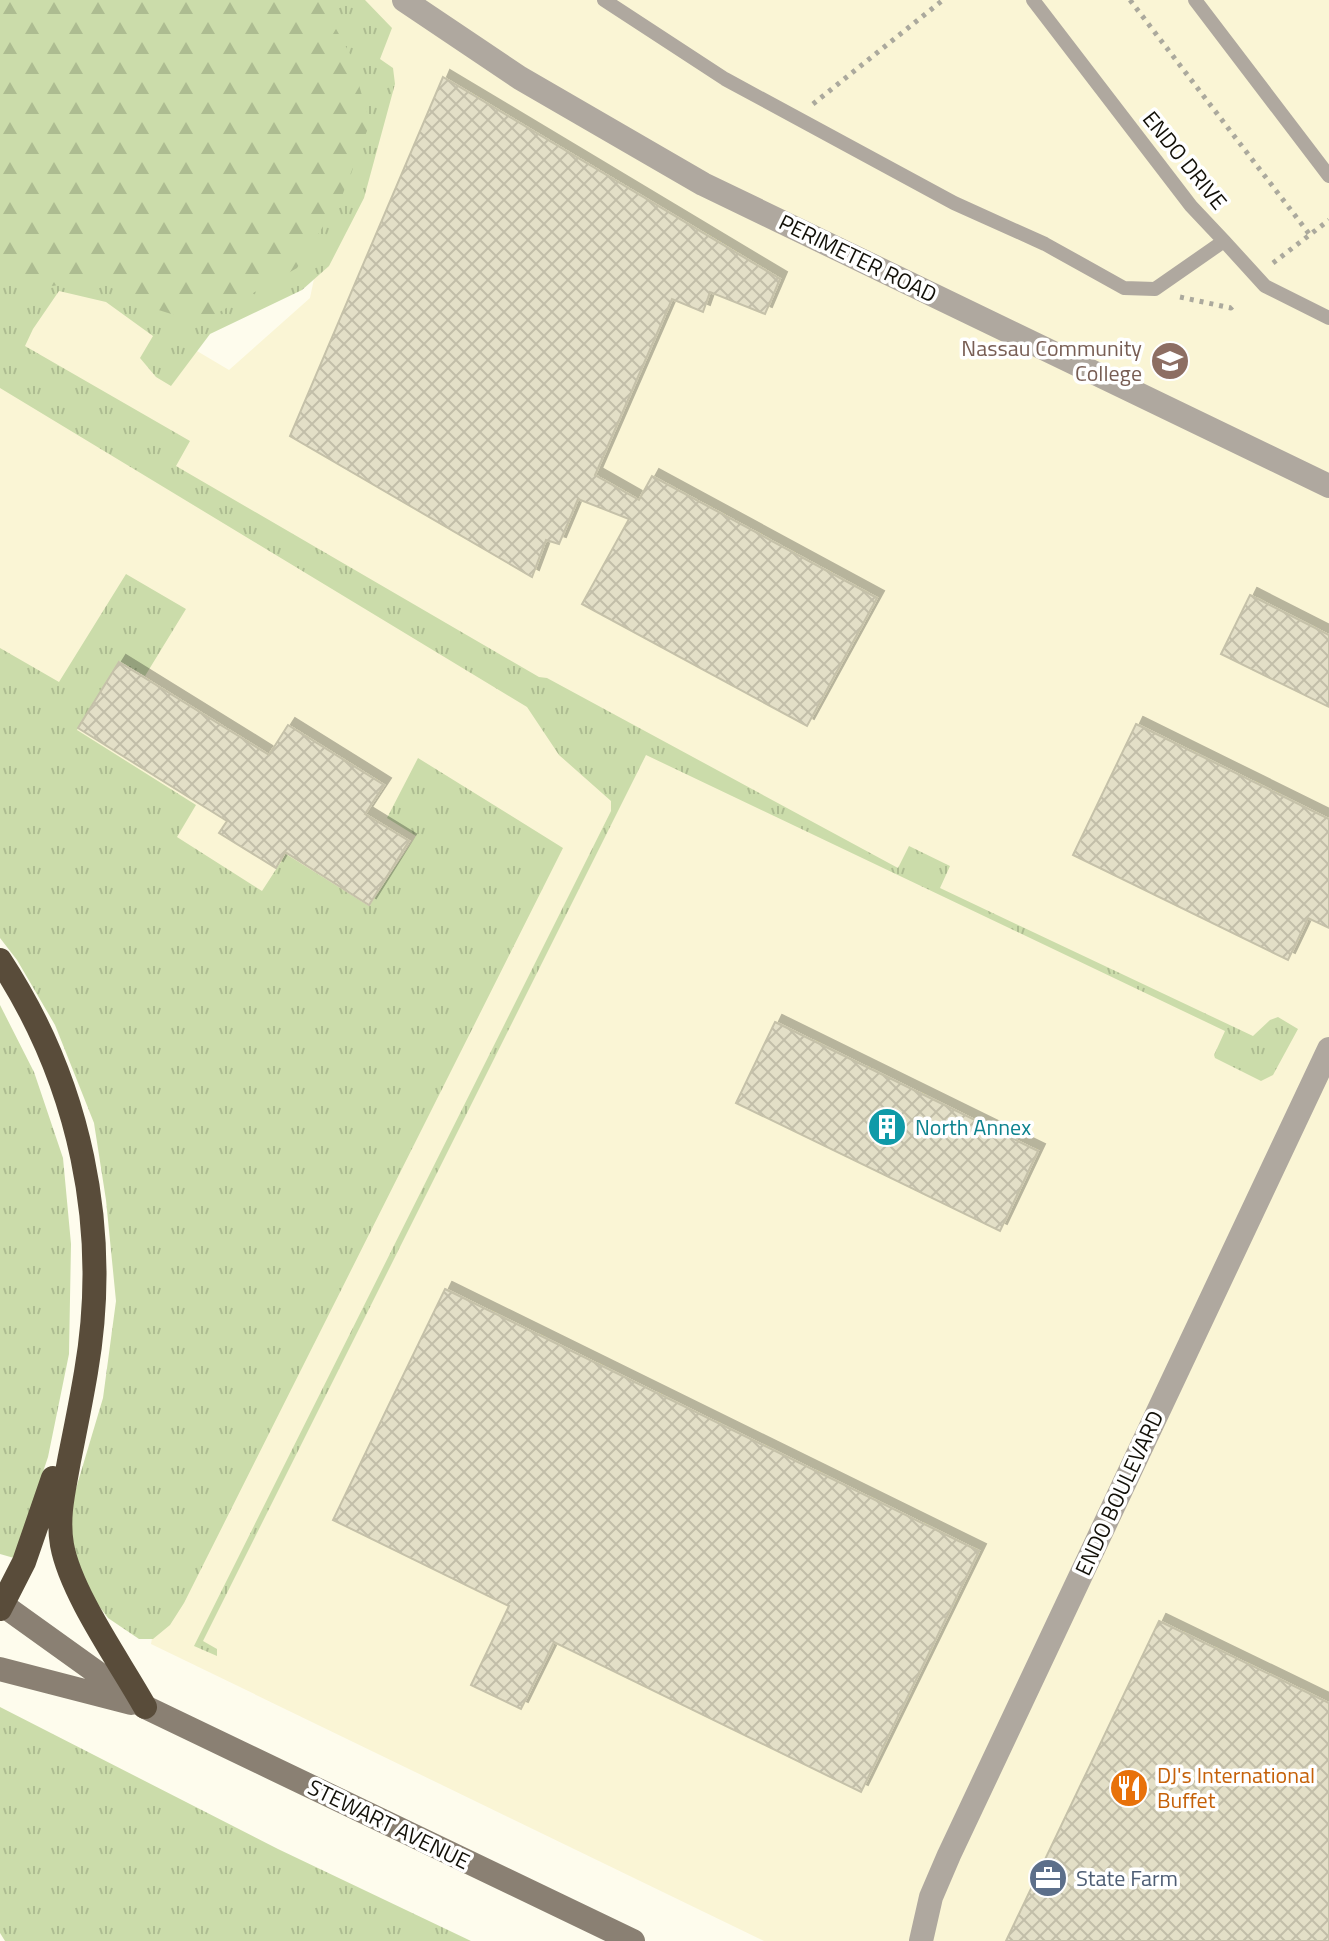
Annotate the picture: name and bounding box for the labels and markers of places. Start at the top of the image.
place label: Nassau Community College [961,331,1142,390]
school or university icon: Nassau Community College [1149,340,1191,382]
building icon: North Annex [866,1106,908,1148]
place label: North Annex [915,1110,1031,1144]
place label: DJ's International Buffet [1157,1758,1315,1817]
restaurant icon: DJ's International Buffet [1108,1767,1150,1809]
office icon: State Farm [1027,1857,1069,1899]
place label: State Farm [1076,1861,1178,1895]

